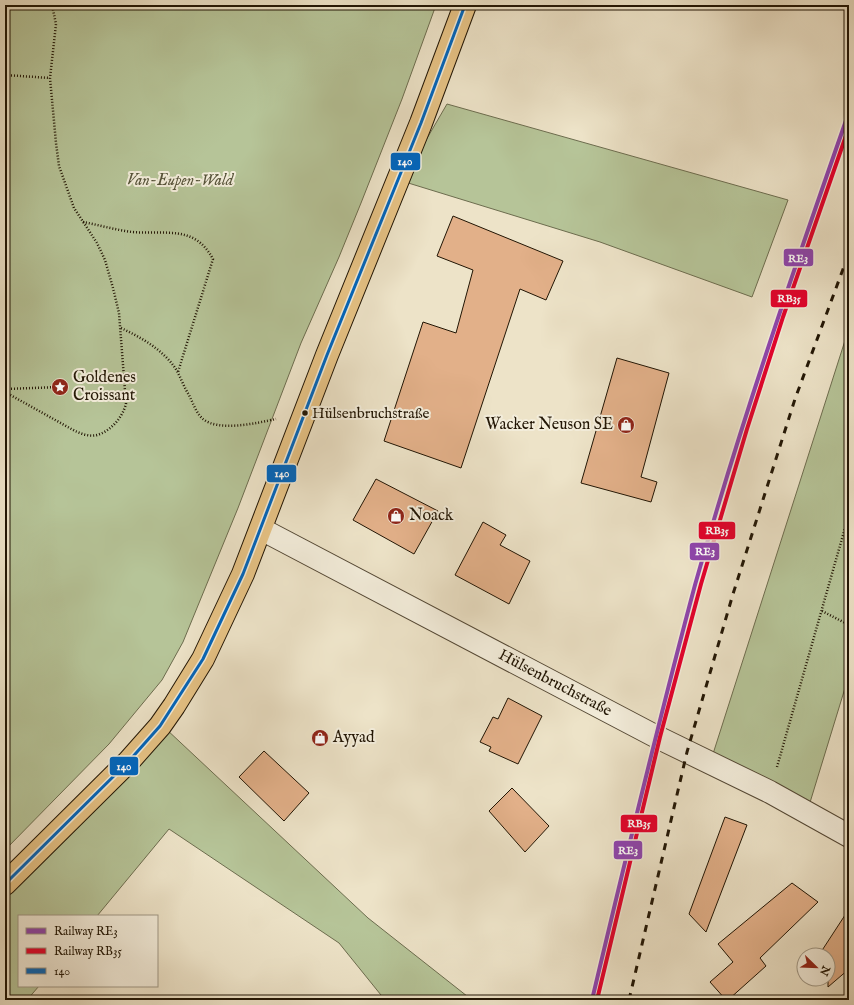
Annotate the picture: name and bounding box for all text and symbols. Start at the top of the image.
line badge: 140 [390,152,421,171]
text: 140 [398,155,413,169]
park label: Van-Eupen-Wald [127,171,235,191]
line badge: RE3 [783,248,814,267]
text: RE3 [788,252,808,266]
line badge: RB35 [770,289,808,308]
text: RB35 [777,292,801,306]
place label: Goldenes Croissant [73,368,136,406]
place icon: Goldenes Croissant [50,377,70,397]
place label: Hülsenbruchstraße [312,404,429,423]
marker: Hülsenbruchstraße [300,408,310,418]
place label: Wacker Neuson SE [485,415,613,435]
shop icon: Wacker Neuson SE [616,415,636,435]
line badge: 140 [266,464,297,483]
text: 140 [275,467,290,481]
shop icon: Noack [386,506,406,526]
place label: Noack [409,506,454,526]
line badge: RB35 [698,521,736,540]
text: RB35 [705,524,729,538]
line badge: RE3 [689,542,720,561]
text: RE3 [695,545,715,559]
street label: Hülsenbruchstraße [495,645,615,721]
shop icon: Ayyad [310,728,330,748]
place label: Ayyad [332,728,375,748]
line badge: 140 [109,756,139,776]
text: 140 [117,760,132,774]
line badge: RB35 [620,814,658,833]
text: RB35 [627,817,651,831]
line badge: RE3 [613,840,643,860]
text: RE3 [618,844,638,858]
legend [18,915,158,987]
text: Railway RE3 [54,924,118,939]
text: Railway RB35 [54,944,122,959]
north arrow [796,947,836,987]
text: N [816,962,833,978]
text: 140 [54,964,70,979]

